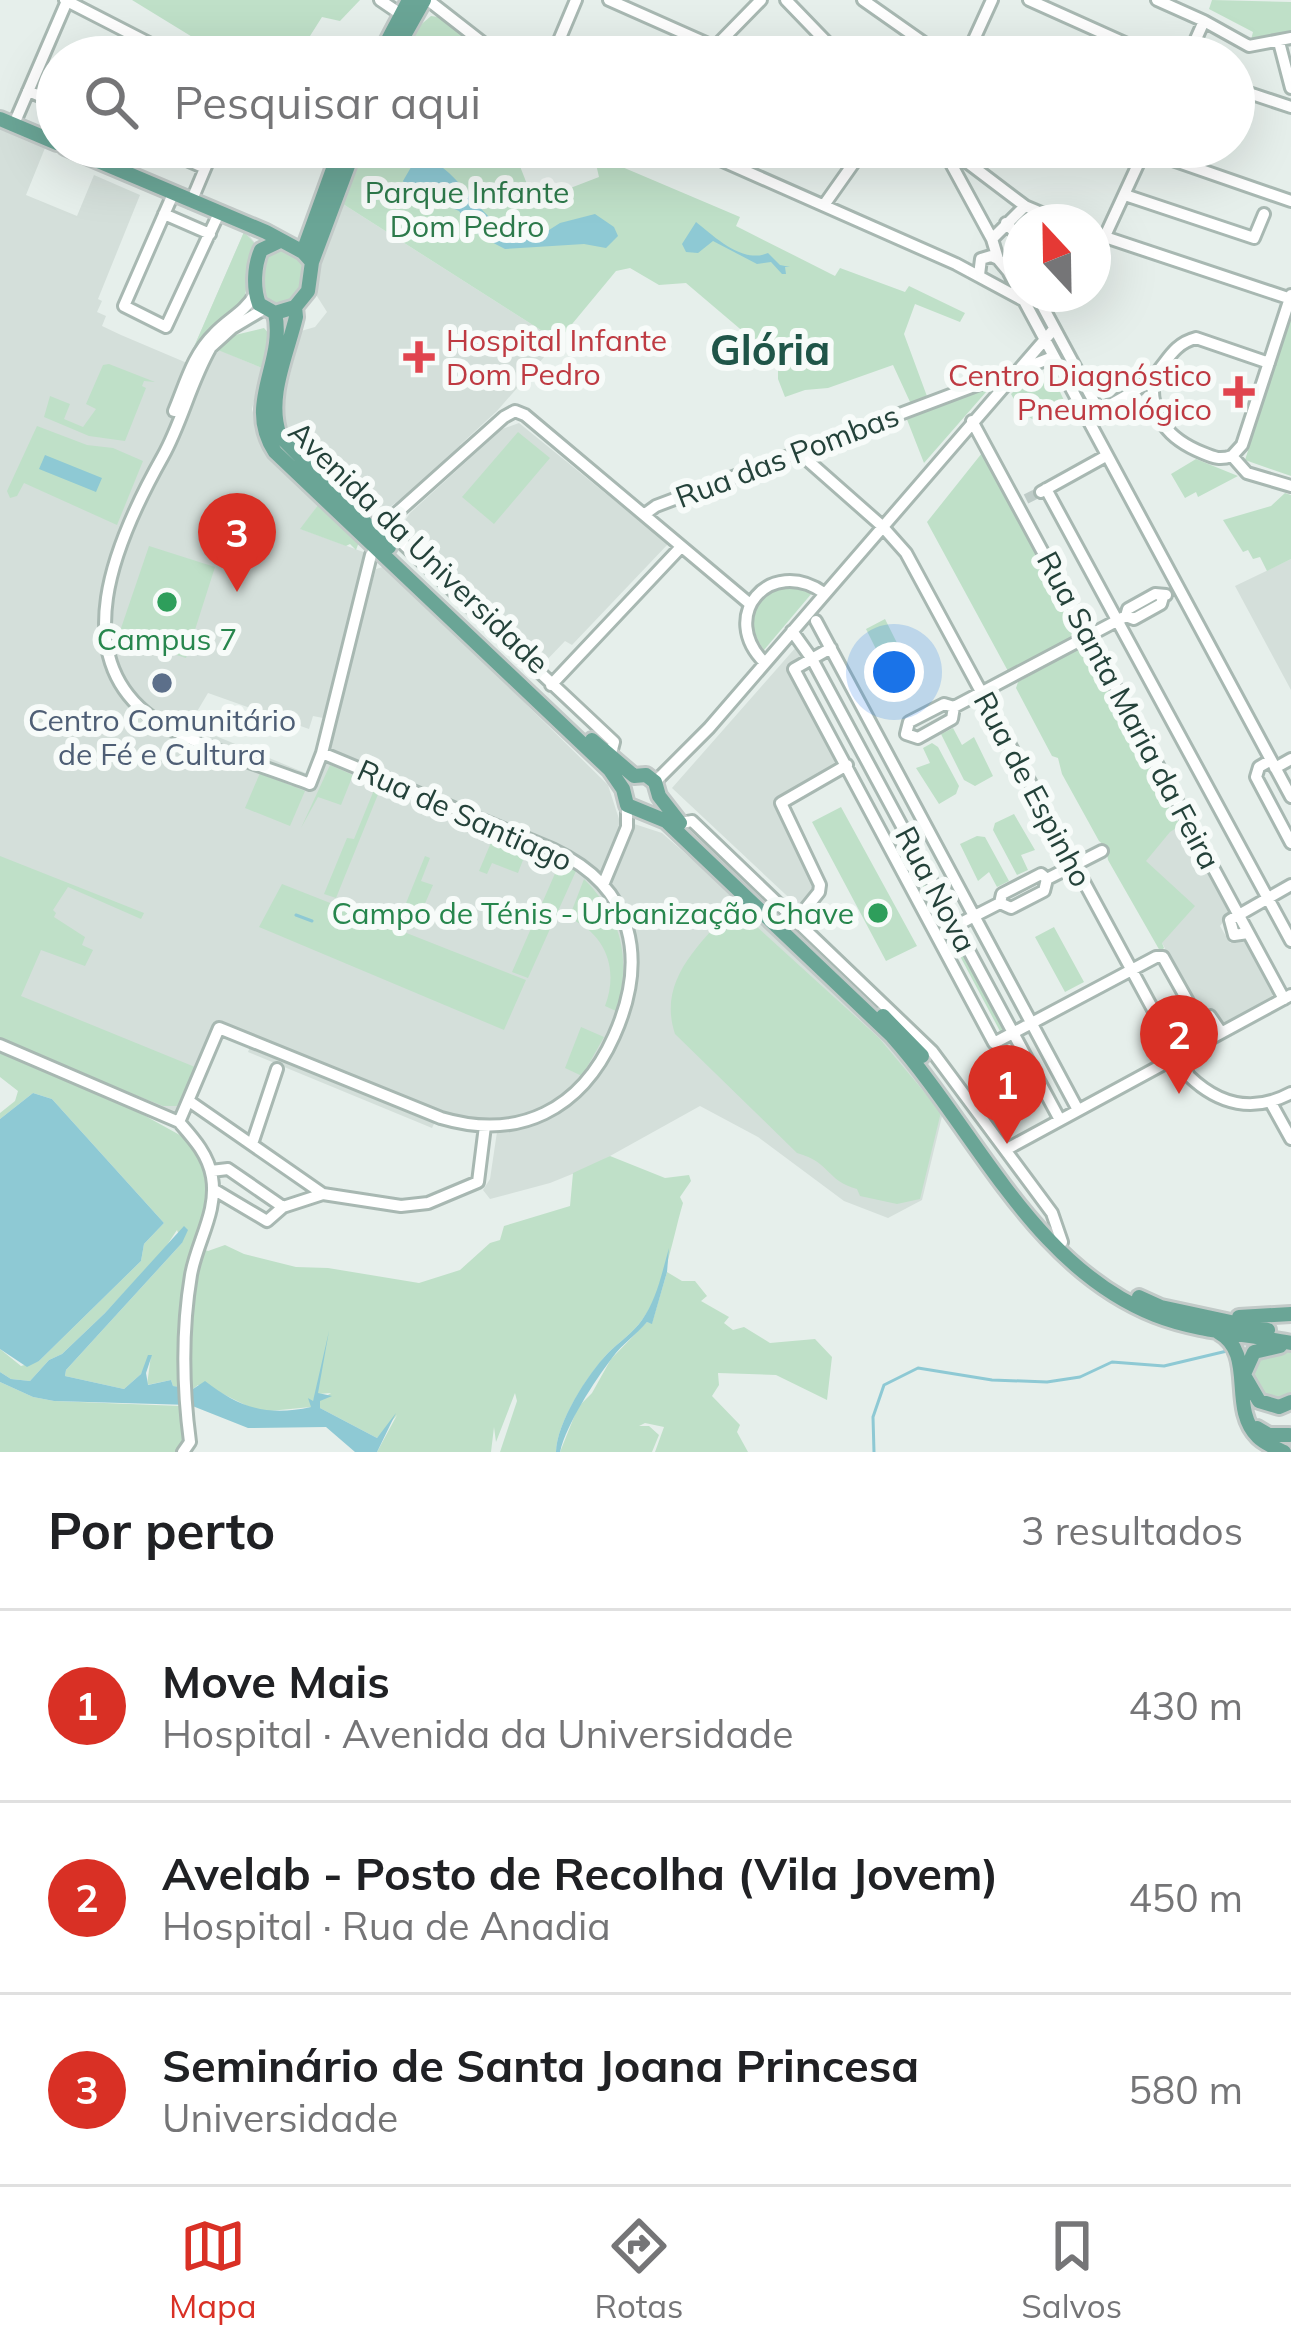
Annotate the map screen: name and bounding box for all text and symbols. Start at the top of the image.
search box [36,36,1255,168]
icon: search [78,69,144,135]
text: Pesquisar aqui [174,74,481,130]
park label: Parque Infante Dom Pedro [365,173,569,245]
north arrow [1003,204,1111,312]
place label: Hospital Infante Dom Pedro [446,321,667,393]
district label: Glória [710,323,830,376]
marker: Hospital Infante Dom Pedro [403,341,435,373]
place label: Centro Diagnóstico Pneumológico [948,356,1212,428]
marker: Centro Diagnóstico Pneumológico [1223,376,1255,408]
street label: Rua das Pombas [670,396,904,516]
street label: Avenida da Universidade [281,413,557,681]
pin: 3 [198,493,276,592]
street label: Rua Santa Maria da Feira [1029,545,1229,875]
marker: Campus 7 [154,589,180,615]
place label: Campus 7 [97,620,237,658]
your location [864,642,924,702]
marker: Centro Comunitário de Fé e Cultura [149,670,175,696]
street label: Rua de Espinho [966,685,1100,893]
place label: Centro Comunitário de Fé e Cultura [28,701,296,773]
street label: Rua de Santiago [352,751,578,879]
street label: Rua Nova [887,820,985,958]
place label: Campo de Ténis - Urbanização Chave [332,894,854,932]
marker: Campo de Ténis - Urbanização Chave [865,900,891,926]
pin: 2 [1140,995,1218,1094]
pin: 1 [968,1045,1046,1144]
text: Por perto [48,1498,275,1562]
text: 3 resultados [1021,1506,1243,1555]
text: Move Mais [162,1653,390,1709]
text: 1 [75,1681,99,1730]
text: 430 m [1128,1681,1243,1730]
text: Hospital · Avenida da Universidade [162,1709,793,1758]
text: Avelab - Posto de Recolha (Vila Jovem) [162,1845,998,1901]
text: 2 [75,1873,99,1922]
text: 450 m [1128,1873,1243,1922]
text: Hospital · Rua de Anadia [162,1901,611,1950]
text: Seminário de Santa Joana Princesa [162,2037,919,2093]
text: 3 [75,2065,99,2114]
text: 580 m [1128,2065,1243,2114]
text: Universidade [162,2093,398,2142]
tab: Mapa [169,2213,257,2326]
tab: Rotas [595,2213,683,2326]
tab: Salvos [1021,2213,1122,2326]

